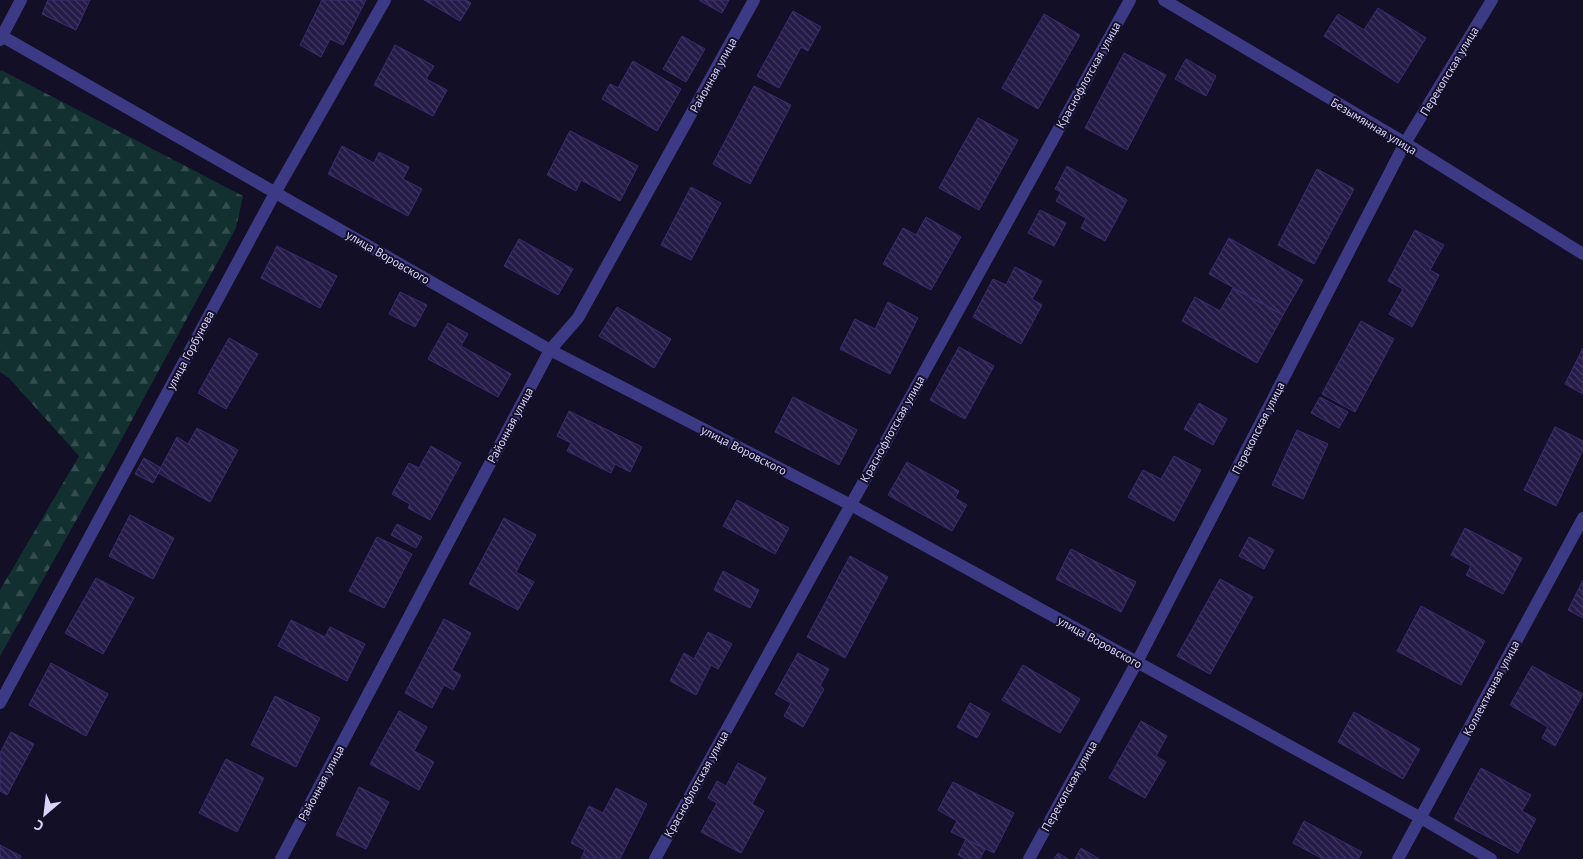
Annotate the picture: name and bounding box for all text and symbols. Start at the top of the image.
street label: Краснофлотская улица [1052,19,1124,131]
street label: Перекопская улица [1416,24,1482,118]
street label: Районная улица [686,35,740,115]
street label: Безымянная улица [1328,94,1420,158]
street label: улица Воровского [343,227,433,287]
street label: улица Горбунова [163,308,217,392]
street label: Краснофлотская улица [856,373,928,485]
street label: Перекопская улица [1228,379,1288,477]
street label: Районная улица [484,385,536,465]
street label: улица Воровского [699,422,789,478]
street label: улица Воровского [1055,613,1145,671]
street label: Коллективная улица [1459,638,1523,738]
street label: Краснофлотская улица [660,728,732,840]
street label: Перекопская улица [1038,738,1100,834]
street label: Районная улица [295,743,347,823]
north arrow [20,789,70,839]
text: С [31,816,47,835]

